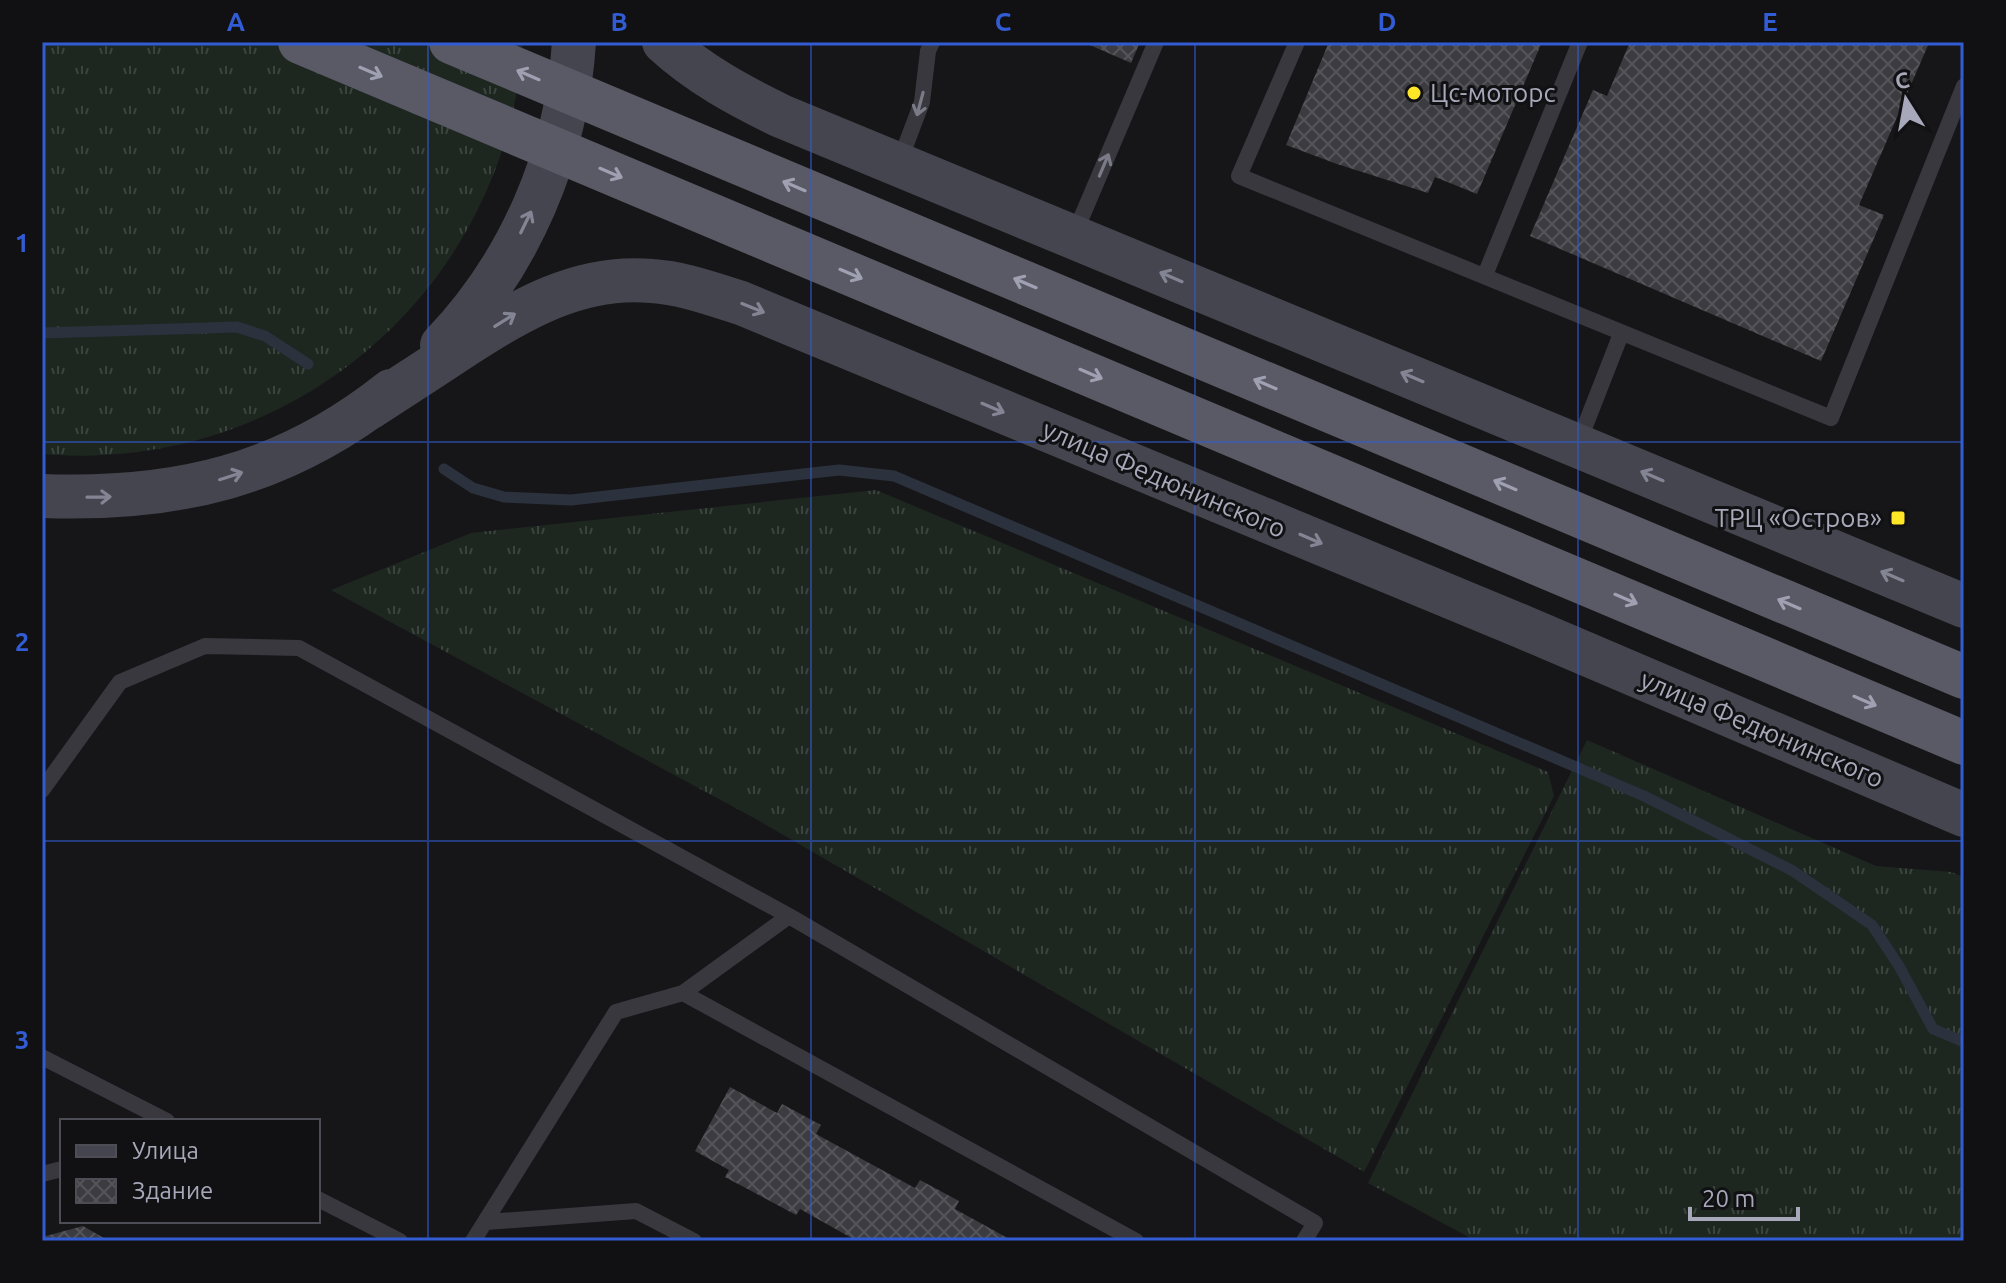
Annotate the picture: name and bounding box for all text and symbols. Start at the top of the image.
text: A [227,7,246,36]
text: B [610,7,628,36]
text: C [995,7,1012,36]
text: D [1378,7,1396,36]
text: E [1762,7,1778,36]
north arrow [1866,60,1946,140]
one-way arrow [359,66,383,81]
one-way arrow [517,66,541,81]
text: С [1893,66,1911,93]
place label: Цс-моторс [1430,78,1556,107]
marker: Цс-моторс [1405,84,1423,102]
one-way arrow [911,91,926,117]
one-way arrow [1097,153,1112,178]
one-way arrow [598,166,623,181]
one-way arrow [782,178,807,193]
one-way arrow [519,211,535,235]
text: 1 [15,228,29,257]
one-way arrow [838,267,863,282]
one-way arrow [1159,269,1184,284]
one-way arrow [1013,275,1038,290]
one-way arrow [740,302,765,316]
one-way arrow [494,312,516,329]
one-way arrow [1078,368,1103,383]
one-way arrow [1400,368,1425,383]
one-way arrow [1253,376,1278,391]
one-way arrow [980,401,1005,416]
street label: улица Федюнинского [1038,414,1290,543]
one-way arrow [218,467,243,482]
one-way arrow [1640,468,1665,483]
one-way arrow [1493,477,1518,491]
one-way arrow [85,490,112,505]
place label: ТРЦ «Остров» [1714,503,1882,532]
marker: ТРЦ «Остров» [1889,509,1907,527]
one-way arrow [1298,533,1323,548]
one-way arrow [1880,568,1905,582]
one-way arrow [1613,593,1638,608]
one-way arrow [1777,595,1802,610]
text: 2 [15,627,29,656]
street label: улица Федюнинского [1636,664,1888,793]
one-way arrow [1852,694,1877,709]
text: 3 [15,1025,29,1054]
legend [60,1119,320,1223]
text: Улица [132,1137,199,1164]
scale bar [1690,1171,1798,1221]
text: Здание [132,1177,213,1204]
text: 20 m [1702,1185,1755,1212]

